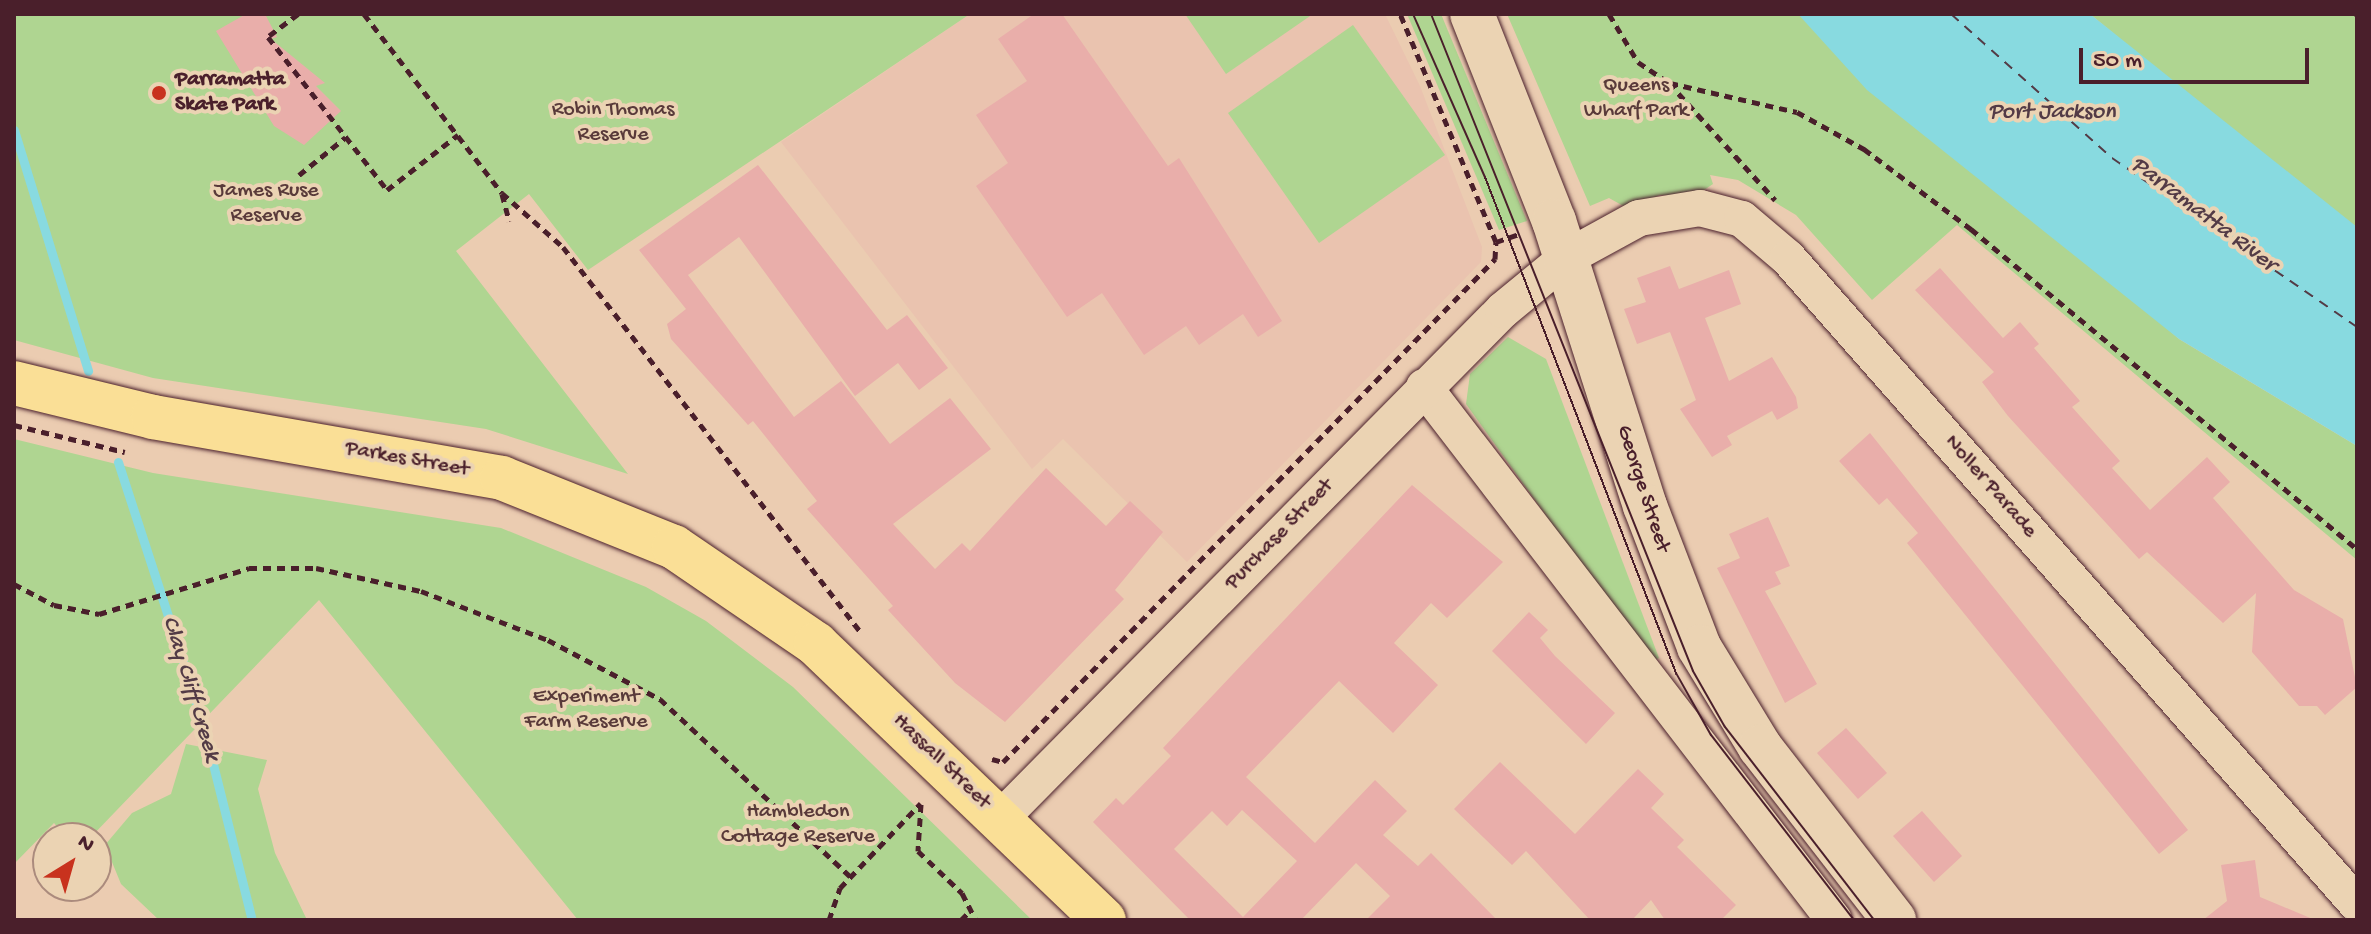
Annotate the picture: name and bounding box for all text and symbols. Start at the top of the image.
scale bar [2083,32,2313,82]
text: 50 m [2093,47,2142,76]
place label: Parramatta Skate Park [175,67,285,118]
park label: Queens Wharf Park [1584,73,1688,124]
marker: Parramatta Skate Park [150,84,168,102]
park label: Robin Thomas Reserve [552,97,674,148]
water label: Port Jackson [1988,99,2116,127]
water label: Parramatta River [2124,151,2282,279]
park label: James Ruse Reserve [213,178,319,230]
street label: George Street [1609,422,1675,556]
street label: Noller Parade [1938,430,2042,544]
street label: Parkes Street [343,436,471,484]
street label: Purchase Street [1220,474,1340,596]
water label: Clay Cliff Creek [154,613,226,765]
park label: Experiment Farm Reserve [524,684,648,736]
street label: Hassall Street [886,708,996,816]
park label: Hambledon Cottage Reserve [721,799,875,850]
north arrow [32,822,112,902]
text: N [72,830,99,859]

